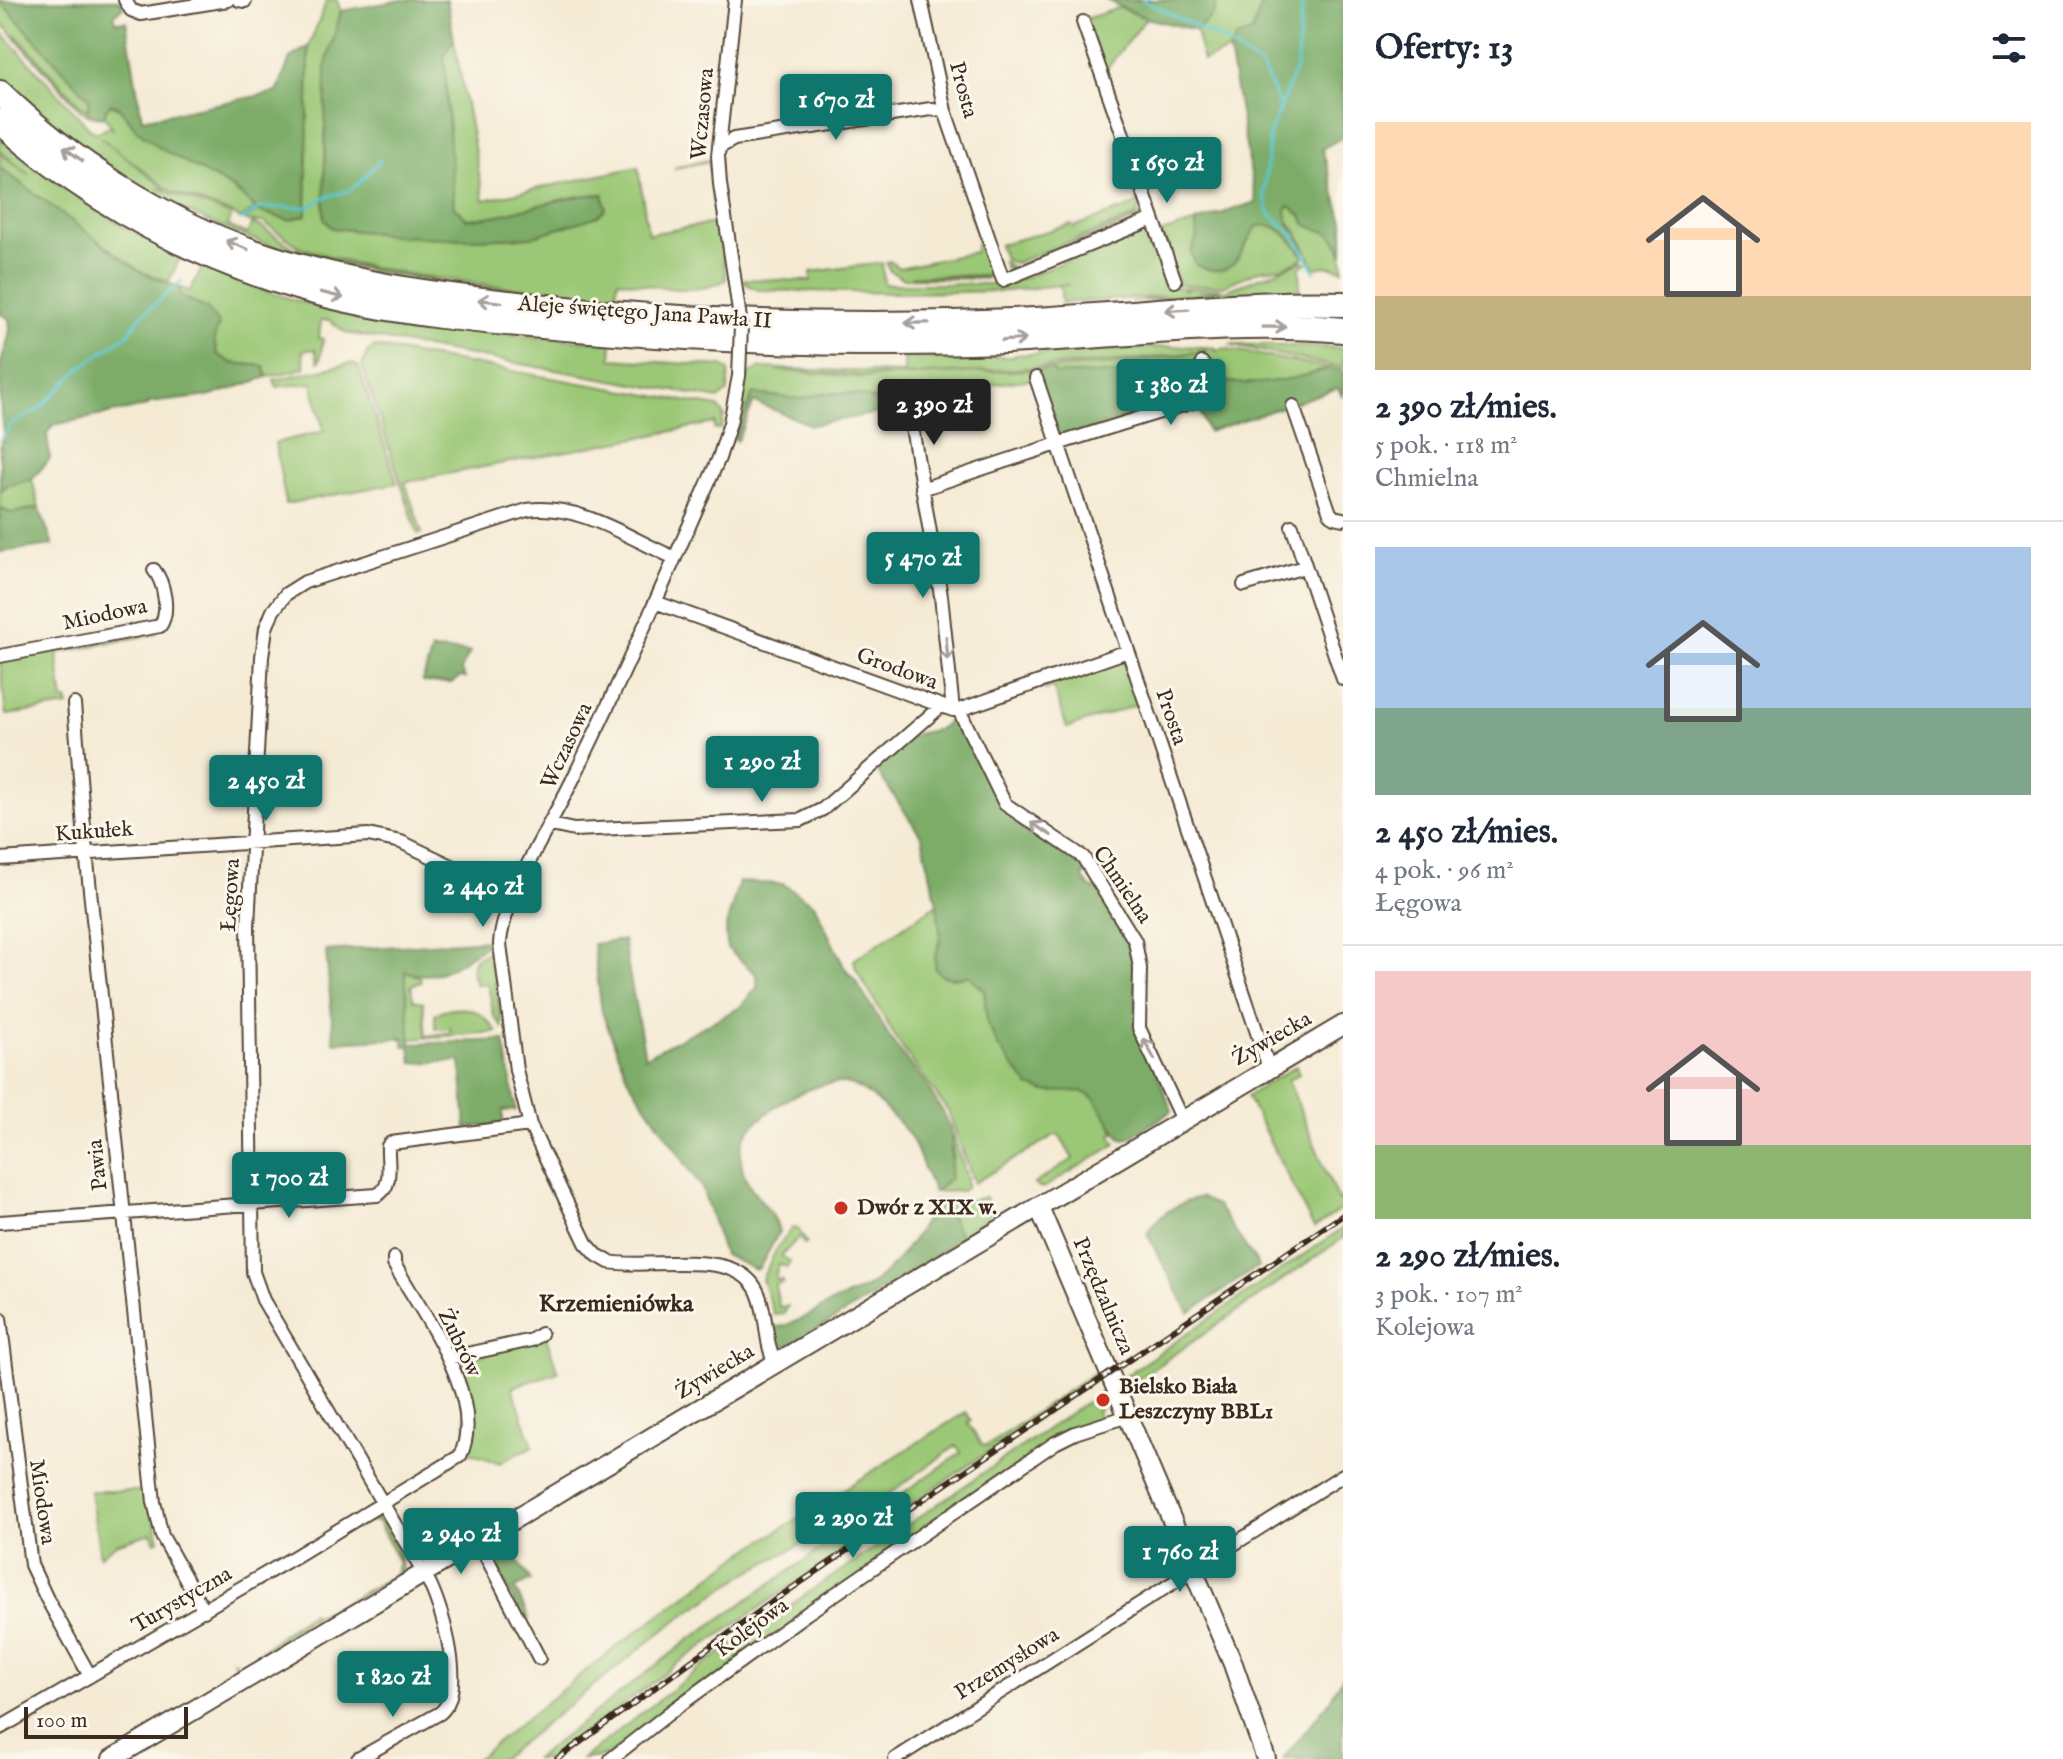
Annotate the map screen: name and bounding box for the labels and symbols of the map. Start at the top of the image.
street label: Prosta [942,59,984,122]
street label: Wczasowa [685,66,721,161]
pin: 1 670 zł [753,74,919,142]
pin: 1 650 zł [1084,137,1250,205]
one-way arrow [63,146,84,163]
one-way arrow [225,237,250,251]
one-way arrow [318,288,344,303]
street label: Aleje świętego Jana Pawła II [516,290,773,336]
one-way arrow [477,294,504,309]
one-way arrow [1164,303,1191,318]
one-way arrow [904,315,931,331]
one-way arrow [1260,319,1287,335]
one-way arrow [1000,332,1027,347]
pin: 1 380 zł [1088,359,1254,427]
pin: 2 390 zł [851,379,1017,447]
pin: 5 470 zł [840,532,1006,600]
street label: Miodowa [60,592,150,638]
one-way arrow [940,636,955,662]
street label: Grodowa [852,641,942,697]
street label: Prosta [1148,685,1194,749]
street label: Wczasowa [535,698,599,794]
pin: 1 290 zł [679,736,845,804]
pin: 2 450 zł [183,755,349,823]
street label: Kukułek [54,815,134,849]
one-way arrow [1031,821,1053,838]
street label: Chmielna [1086,841,1158,930]
street label: Łęgowa [215,857,247,932]
pin: 2 440 zł [400,861,566,929]
street label: Żywiecka [1227,1005,1317,1073]
one-way arrow [1140,1038,1156,1062]
street label: Pawia [81,1137,115,1192]
pin: 1 700 zł [206,1152,372,1220]
place label: Dwór z XIX w. [857,1194,997,1222]
marker: Dwór z XIX w. [832,1199,850,1217]
street label: Przędzalnicza [1066,1233,1141,1360]
district label: Krzemieniówka [539,1289,694,1320]
street label: Żubrów [430,1304,488,1382]
street label: Żywiecka [671,1337,760,1406]
place label: Bielsko Biała Leszczyny BBL1 [1119,1373,1273,1426]
marker: Bielsko Biała Leszczyny BBL1 [1094,1391,1112,1409]
street label: Miodowa [22,1458,62,1547]
pin: 2 290 zł [770,1492,936,1560]
pin: 2 940 zł [378,1508,544,1576]
pin: 1 760 zł [1097,1526,1263,1594]
street label: Turystyczna [127,1560,238,1640]
street label: Kolejowa [710,1592,795,1664]
street label: Przemysłowa [950,1621,1065,1707]
pin: 1 820 zł [310,1651,476,1719]
scale bar [24,1703,188,1739]

